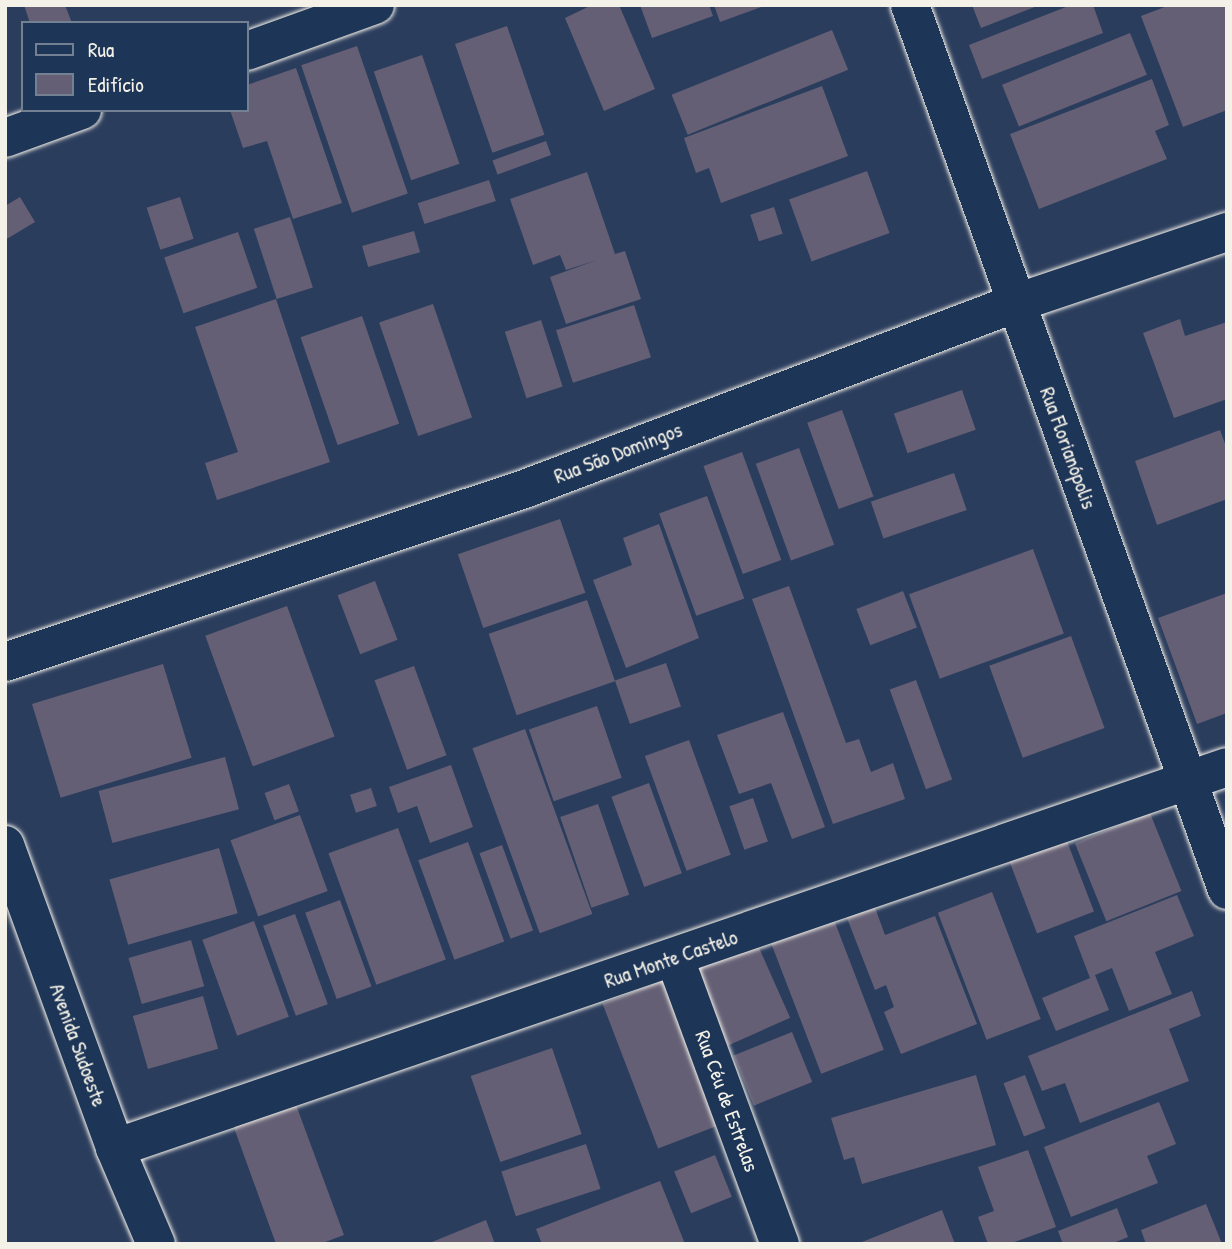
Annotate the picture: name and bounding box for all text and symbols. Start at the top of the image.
legend [21,21,248,112]
text: Rua [88,35,114,64]
text: Edifício [88,70,144,99]
street label: Rua Florianópolis [1034,384,1102,512]
street label: Rua São Domingos [550,417,686,489]
street label: Rua Monte Castelo [601,924,741,994]
street label: Avenida Sudoeste [44,980,112,1110]
street label: Rua Céu de Estrelas [690,1027,764,1175]

